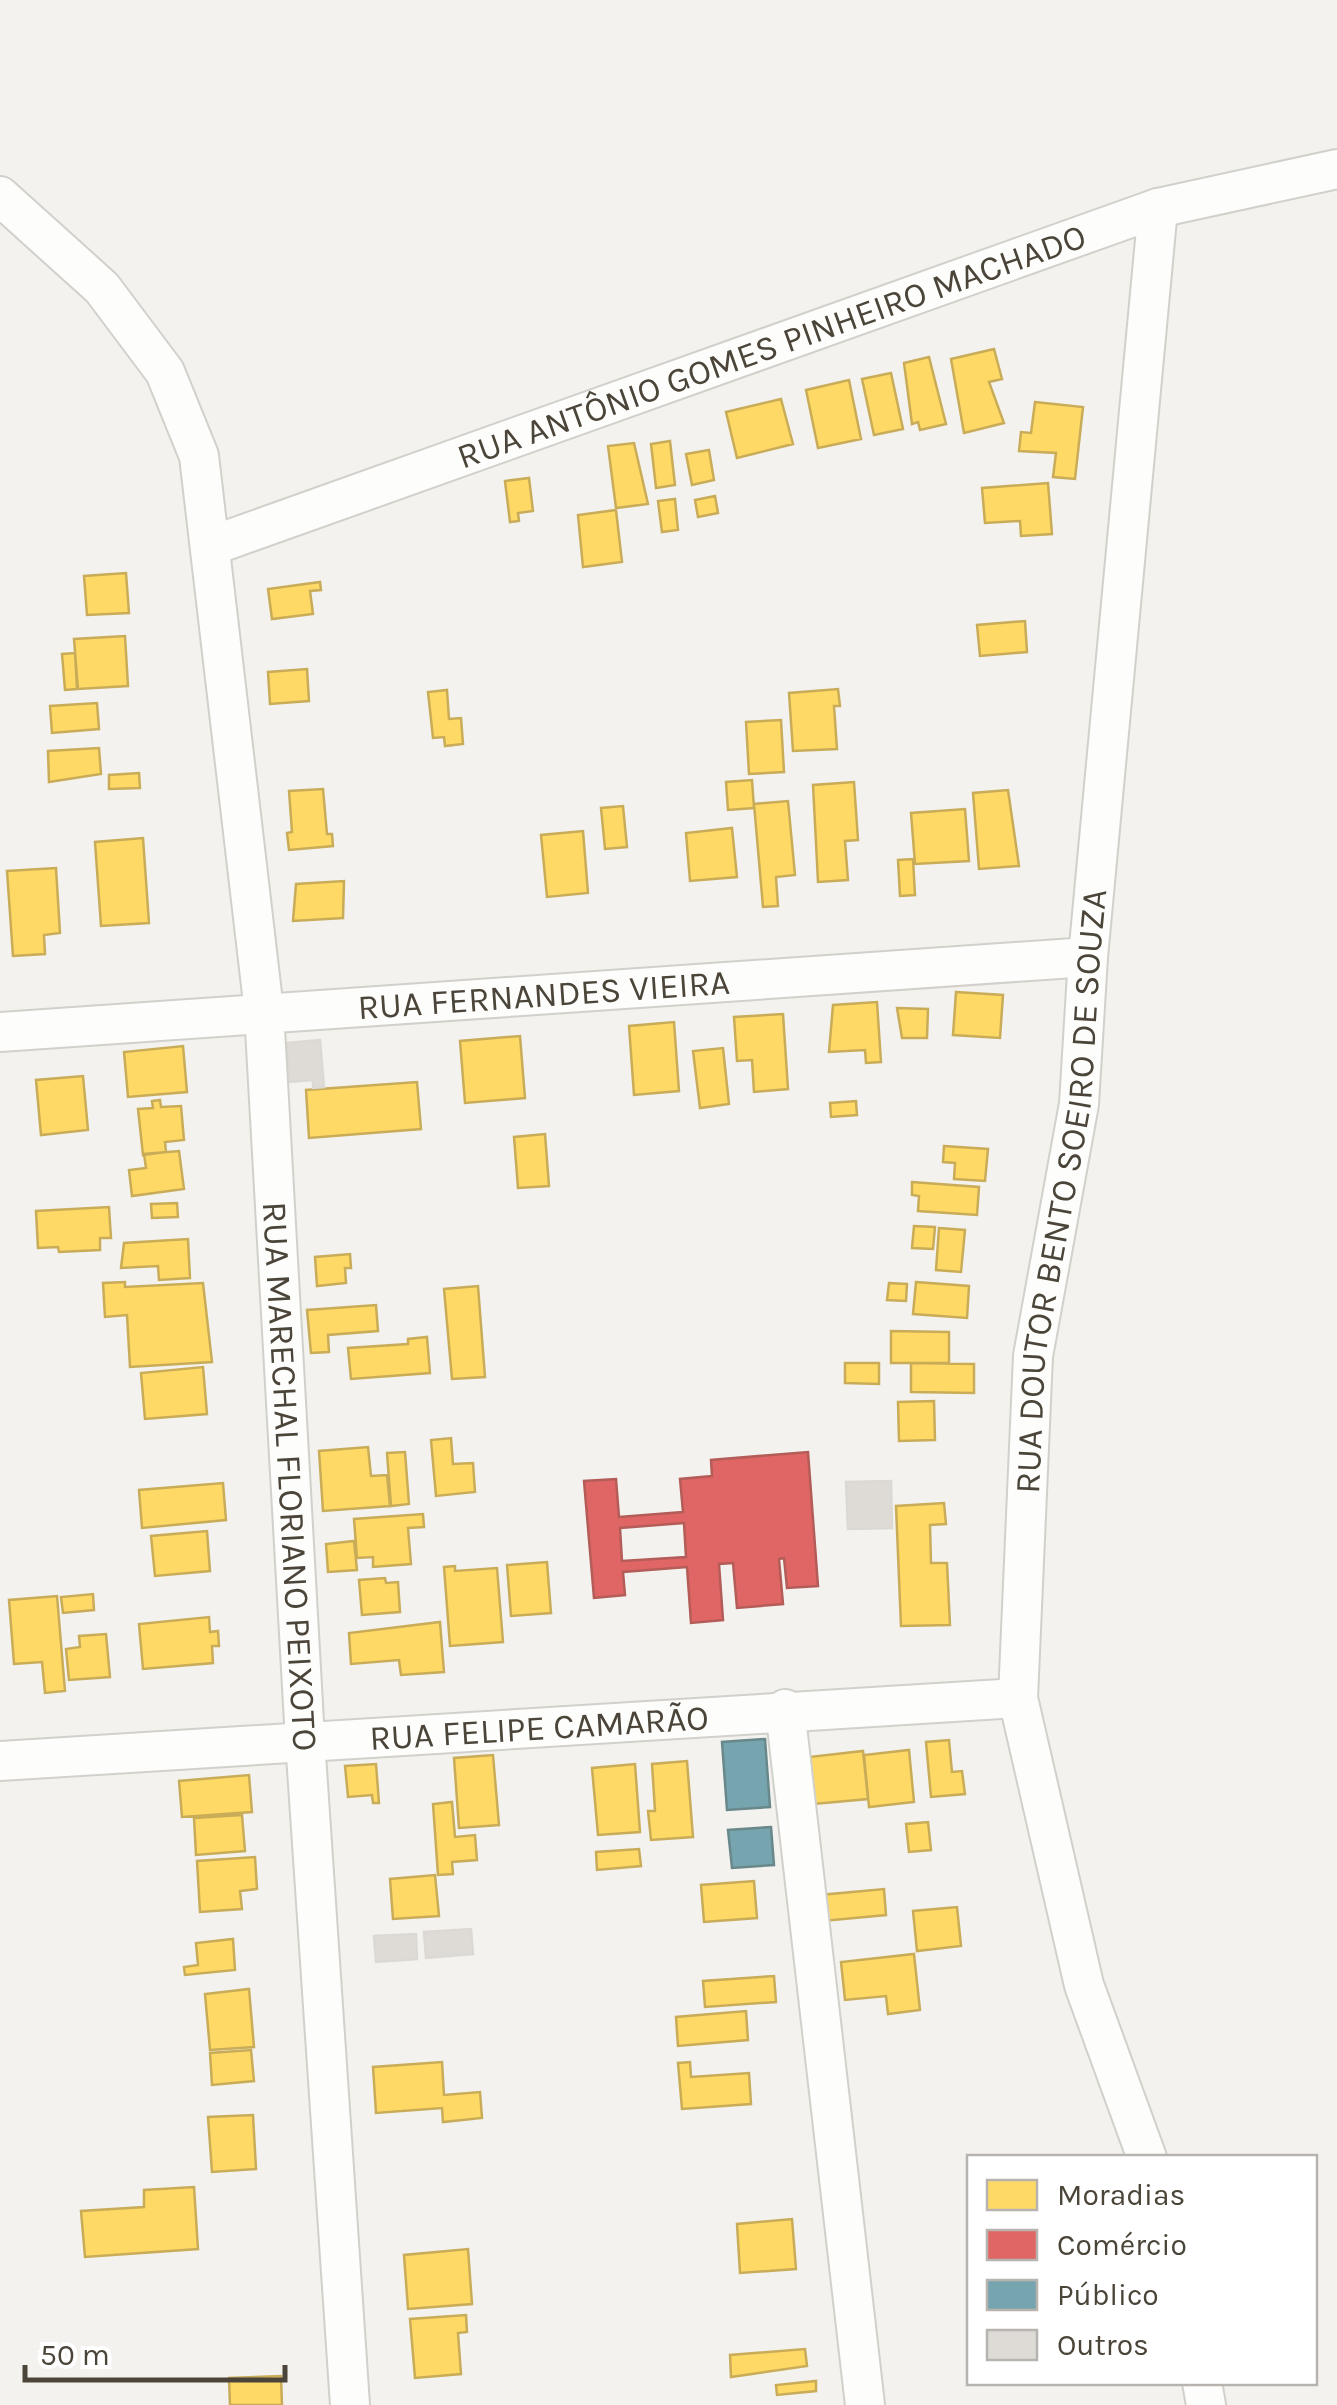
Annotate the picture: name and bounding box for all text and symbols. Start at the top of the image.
street label: RUA ANTÔNIO GOMES PINHEIRO MACHADO [452,215,1091,477]
street label: RUA DOUTOR BENTO SOEIRO DE SOUZA [1007,887,1115,1494]
street label: RUA FERNANDES VIEIRA [356,962,731,1028]
street label: RUA MARECHAL FLORIANO PEIXOTO [254,1201,326,1752]
street label: RUA FELIPE CAMARÃO [368,1697,710,1759]
legend [967,2155,1317,2385]
text: Moradias [1057,2177,1185,2213]
text: Comércio [1057,2227,1187,2263]
text: Público [1057,2277,1159,2313]
scale bar [25,2320,285,2382]
text: Outros [1057,2327,1149,2363]
text: 50 m [40,2337,110,2373]

